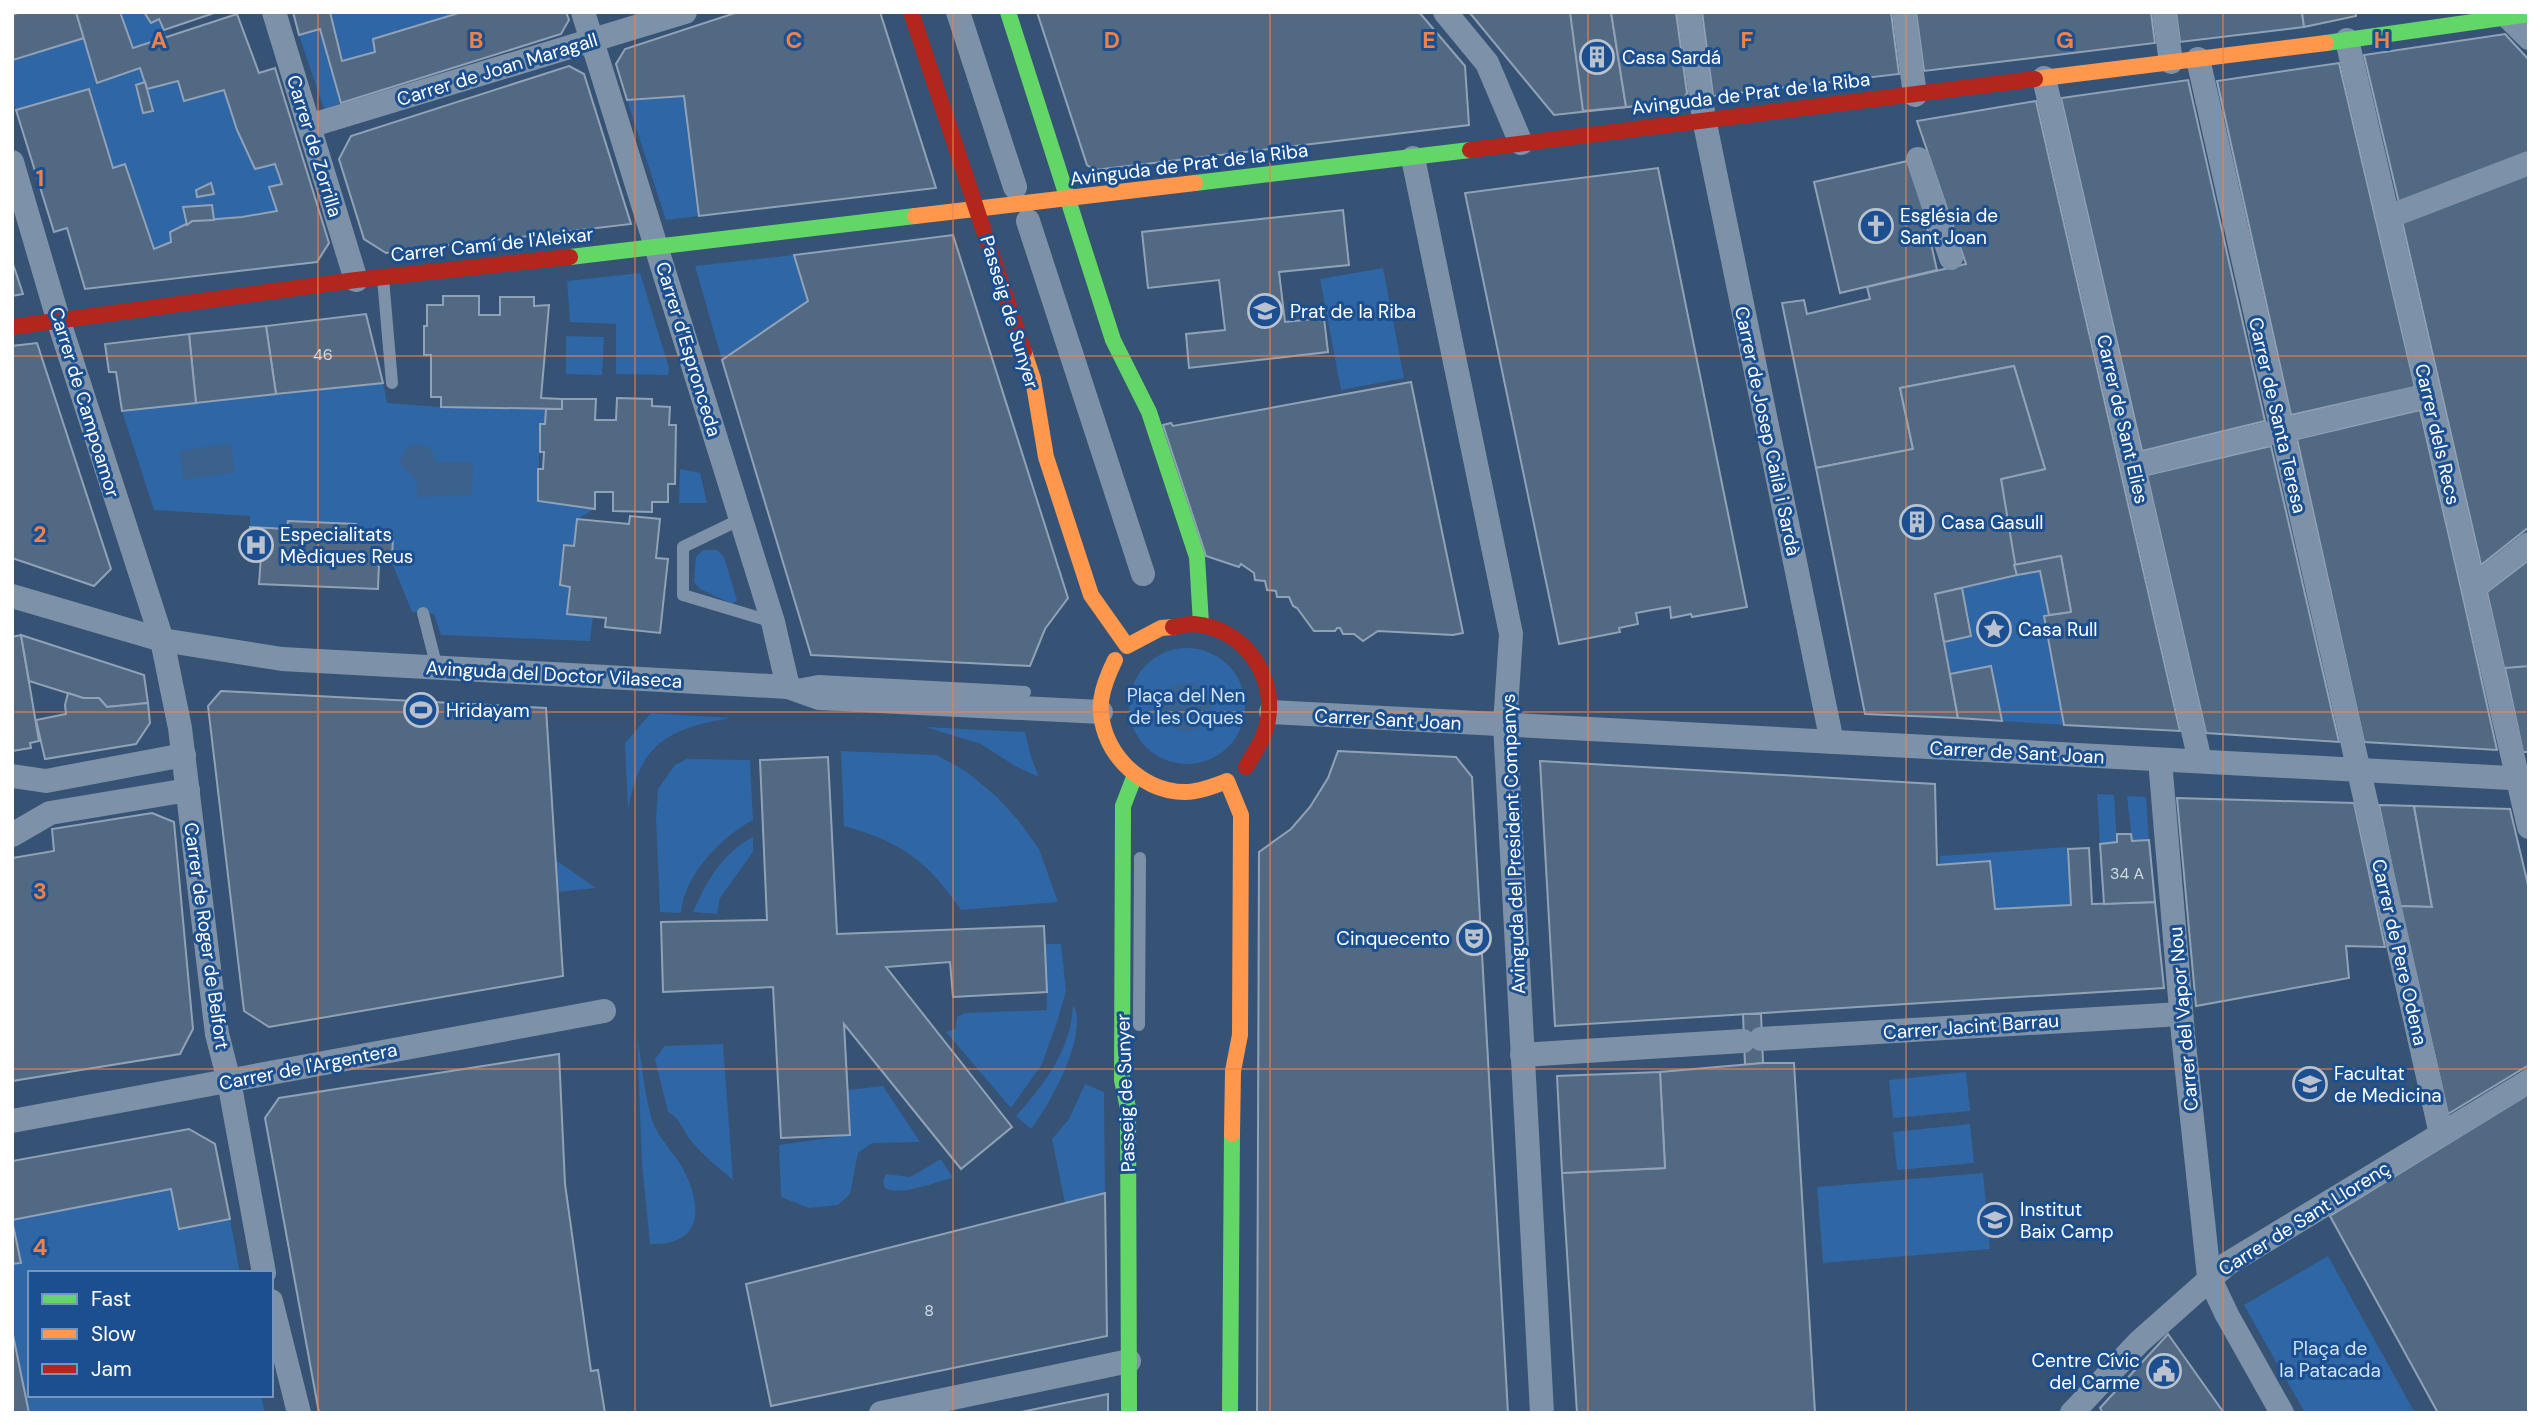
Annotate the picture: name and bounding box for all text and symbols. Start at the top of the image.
text: A [151,25,167,55]
text: B [469,25,483,55]
text: C [786,25,802,55]
text: D [1104,25,1120,55]
text: E [1422,25,1436,55]
text: F [1741,25,1754,55]
text: G [2056,25,2074,55]
text: H [2374,25,2390,55]
street label: Carrer de Joan Maragall [394,27,600,112]
building icon: Casa Sardá [1578,38,1616,76]
place label: Casa Sardá [1622,45,1721,70]
street label: Avinguda de Prat de la Riba [1631,66,1872,121]
street label: Carrer de Zorrilla [281,72,348,220]
street label: Avinguda de Prat de la Riba [1069,137,1310,192]
text: 1 [36,163,44,193]
place label: Església de Sant Joan [1900,203,1998,250]
church icon: Església de Sant Joan [1857,207,1895,245]
street label: Carrer Camí de l'Aleixar [390,221,595,268]
street label: Passeig de Sunyer [974,233,1045,392]
street label: Carrer d’Espronceda [650,259,727,440]
school or university icon: Prat de la Riba [1246,292,1284,330]
place label: Prat de la Riba [1290,299,1416,324]
street label: Carrer de Campoamor [44,304,125,500]
street label: Carrer de Josep Cailà i Sardà [1729,304,1806,558]
street label: Carrer de Santa Teresa [2243,315,2312,516]
street label: Carrer de Sant Elies [2091,332,2154,506]
house number: 46 [313,344,333,365]
street label: Carrer dels Recs [2409,361,2466,507]
building icon: Casa Gasull [1898,503,1936,541]
place label: Casa Gasull [1941,510,2044,535]
text: 2 [33,519,47,549]
place label: Especialitats Mèdiques Reus [280,522,413,569]
hospital icon: Especialitats Mèdiques Reus [237,526,275,564]
place icon: Casa Rull [1975,610,2013,648]
place label: Casa Rull [2018,617,2098,642]
street label: Avinguda del Doctor Vilaseca [425,655,683,694]
park label: Plaça del Nen de les Oques [1127,683,1245,730]
sports icon: Hridayam [402,691,440,729]
street label: Avinguda del President Companys [1496,693,1531,995]
place label: Hridayam [446,698,530,723]
street label: Carrer Sant Joan [1314,703,1462,736]
street label: Carrer de Sant Joan [1929,735,2105,770]
street label: Carrer de Roger de Belfort [178,821,235,1051]
street label: Carrer de Pere Odena [2366,856,2433,1048]
house number: 34 A [2110,863,2144,884]
text: 3 [33,876,47,906]
theatre icon: Cinquecento [1455,919,1493,957]
place label: Cinquecento [1336,926,1450,951]
street label: Carrer del Vapor Nou [2163,926,2204,1112]
street label: Carrer Jacint Barrau [1882,1008,2060,1045]
street label: Passeig de Sunyer [1110,1013,1141,1173]
street label: Carrer de l'Argentera [217,1037,399,1096]
place label: Facultat de Medicina [2334,1061,2442,1108]
school or university icon: Facultat de Medicina [2291,1065,2329,1103]
street label: Carrer de Sant Llorenç [2214,1155,2395,1281]
place label: Institut Baix Camp [2020,1197,2114,1244]
school or university icon: Institut Baix Camp [1976,1201,2014,1239]
text: 4 [33,1232,48,1262]
legend [28,1271,273,1397]
text: Fast [91,1285,131,1313]
house number: 8 [924,1300,934,1321]
text: Slow [91,1320,136,1348]
park label: Plaça de la Patacada [2279,1336,2381,1383]
place label: Centre Cívic del Carme [2031,1348,2140,1395]
public building icon: Centre Cívic del Carme [2145,1352,2183,1390]
text: Jam [91,1355,132,1383]

